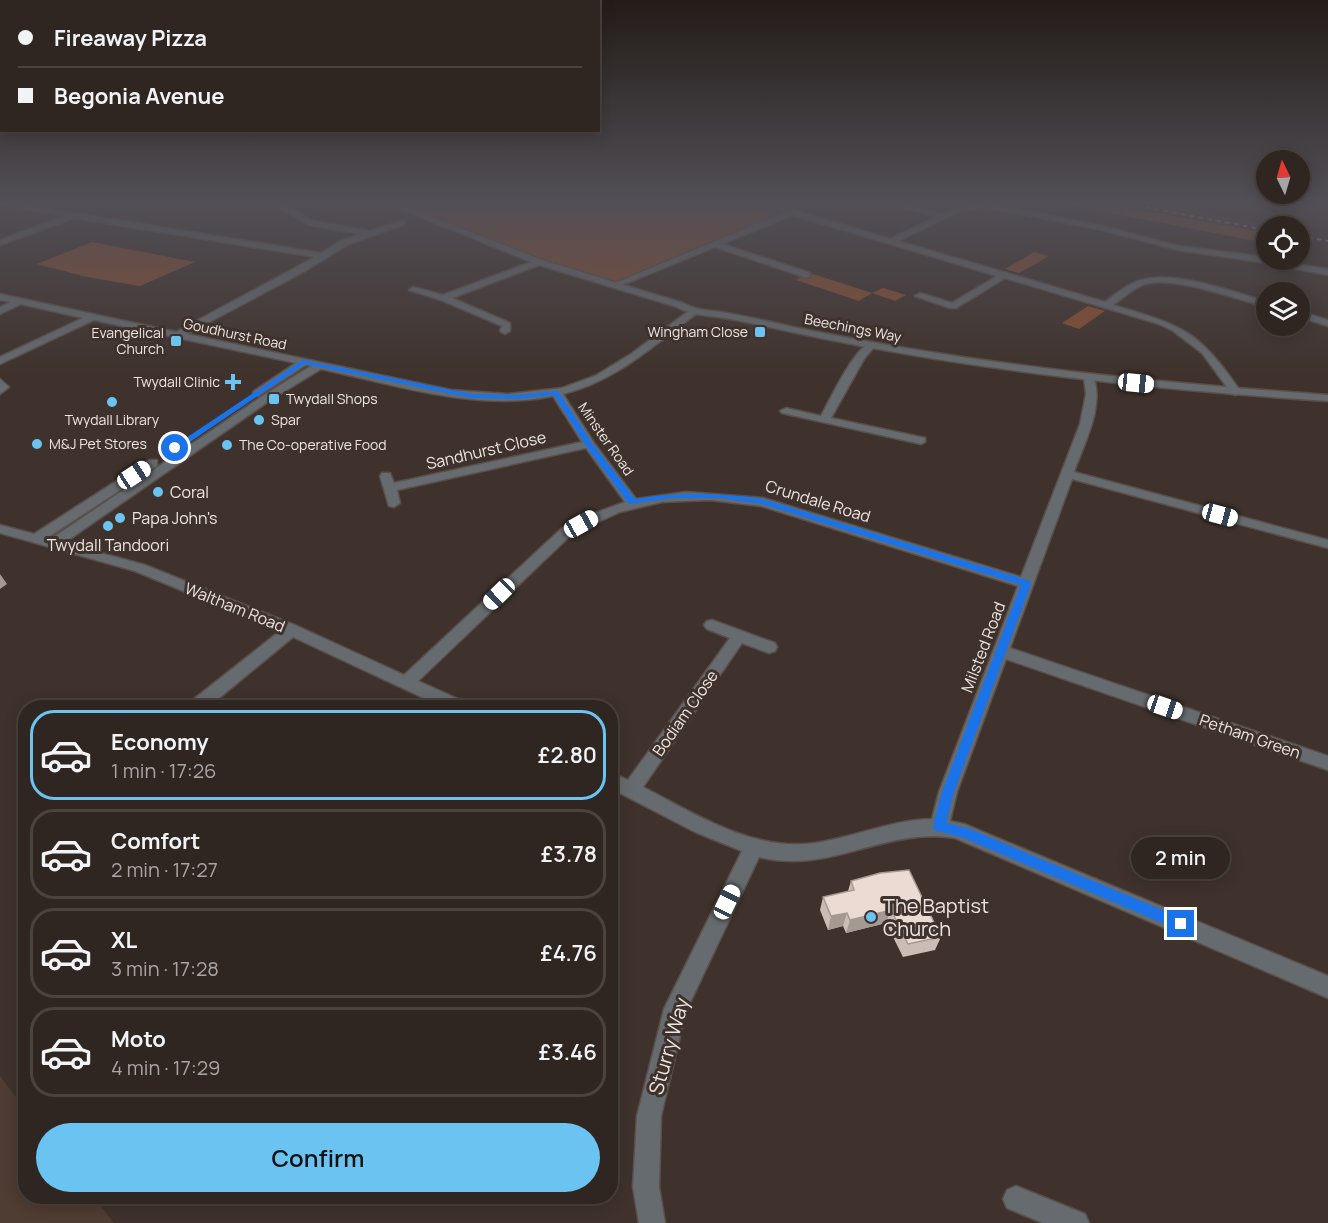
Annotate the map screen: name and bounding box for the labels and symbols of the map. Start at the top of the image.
north arrow [1256,150,1310,204]
street label: Beechings Way [803,309,904,346]
street label: Goudhurst Road [182,313,288,354]
place label: Wingham Close [648,322,748,341]
place label: Evangelical Church [91,323,164,358]
marker: Wingham Close [753,325,767,339]
marker: Evangelical Church [169,334,183,348]
place label: Twydall Clinic [133,372,220,391]
car [1117,372,1155,394]
marker: Twydall Clinic [224,373,242,391]
place label: Twydall Shops [286,389,378,408]
marker: Twydall Shops [267,392,281,406]
marker: Twydall Library [105,395,119,409]
street label: Minster Road [574,398,639,479]
place label: Twydall Library [65,410,160,429]
place label: Spar [271,410,301,429]
marker: Spar [252,413,266,427]
street label: Sandhurst Close [424,426,548,474]
place label: M&J Pet Stores [49,434,147,453]
route start [161,434,188,461]
place label: The Co-operative Food [239,435,387,454]
marker: M&J Pet Stores [30,437,44,451]
marker: The Co-operative Food [220,438,234,452]
car [114,458,154,492]
street label: Crundale Road [763,475,873,527]
place label: Coral [170,481,209,503]
marker: Coral [151,485,165,499]
car [1200,502,1240,528]
place label: Papa John's [132,507,218,529]
car [561,507,601,541]
marker: Papa John's [113,511,127,525]
marker: Twydall Tandoori [101,519,115,533]
place label: Twydall Tandoori [47,534,169,556]
car [480,575,518,613]
street label: Waltham Road [182,577,288,637]
street label: Milsted Road [956,599,1010,695]
street label: Bodiam Close [647,666,723,760]
car [1145,693,1185,721]
street label: Petham Green [1197,708,1303,764]
callout: 2 min [1132,837,1230,879]
car [711,882,743,922]
place label: The Baptist Church [883,892,989,942]
marker: The Baptist Church [864,910,878,924]
route end [1167,910,1194,937]
street label: Sturry Way [642,994,695,1098]

